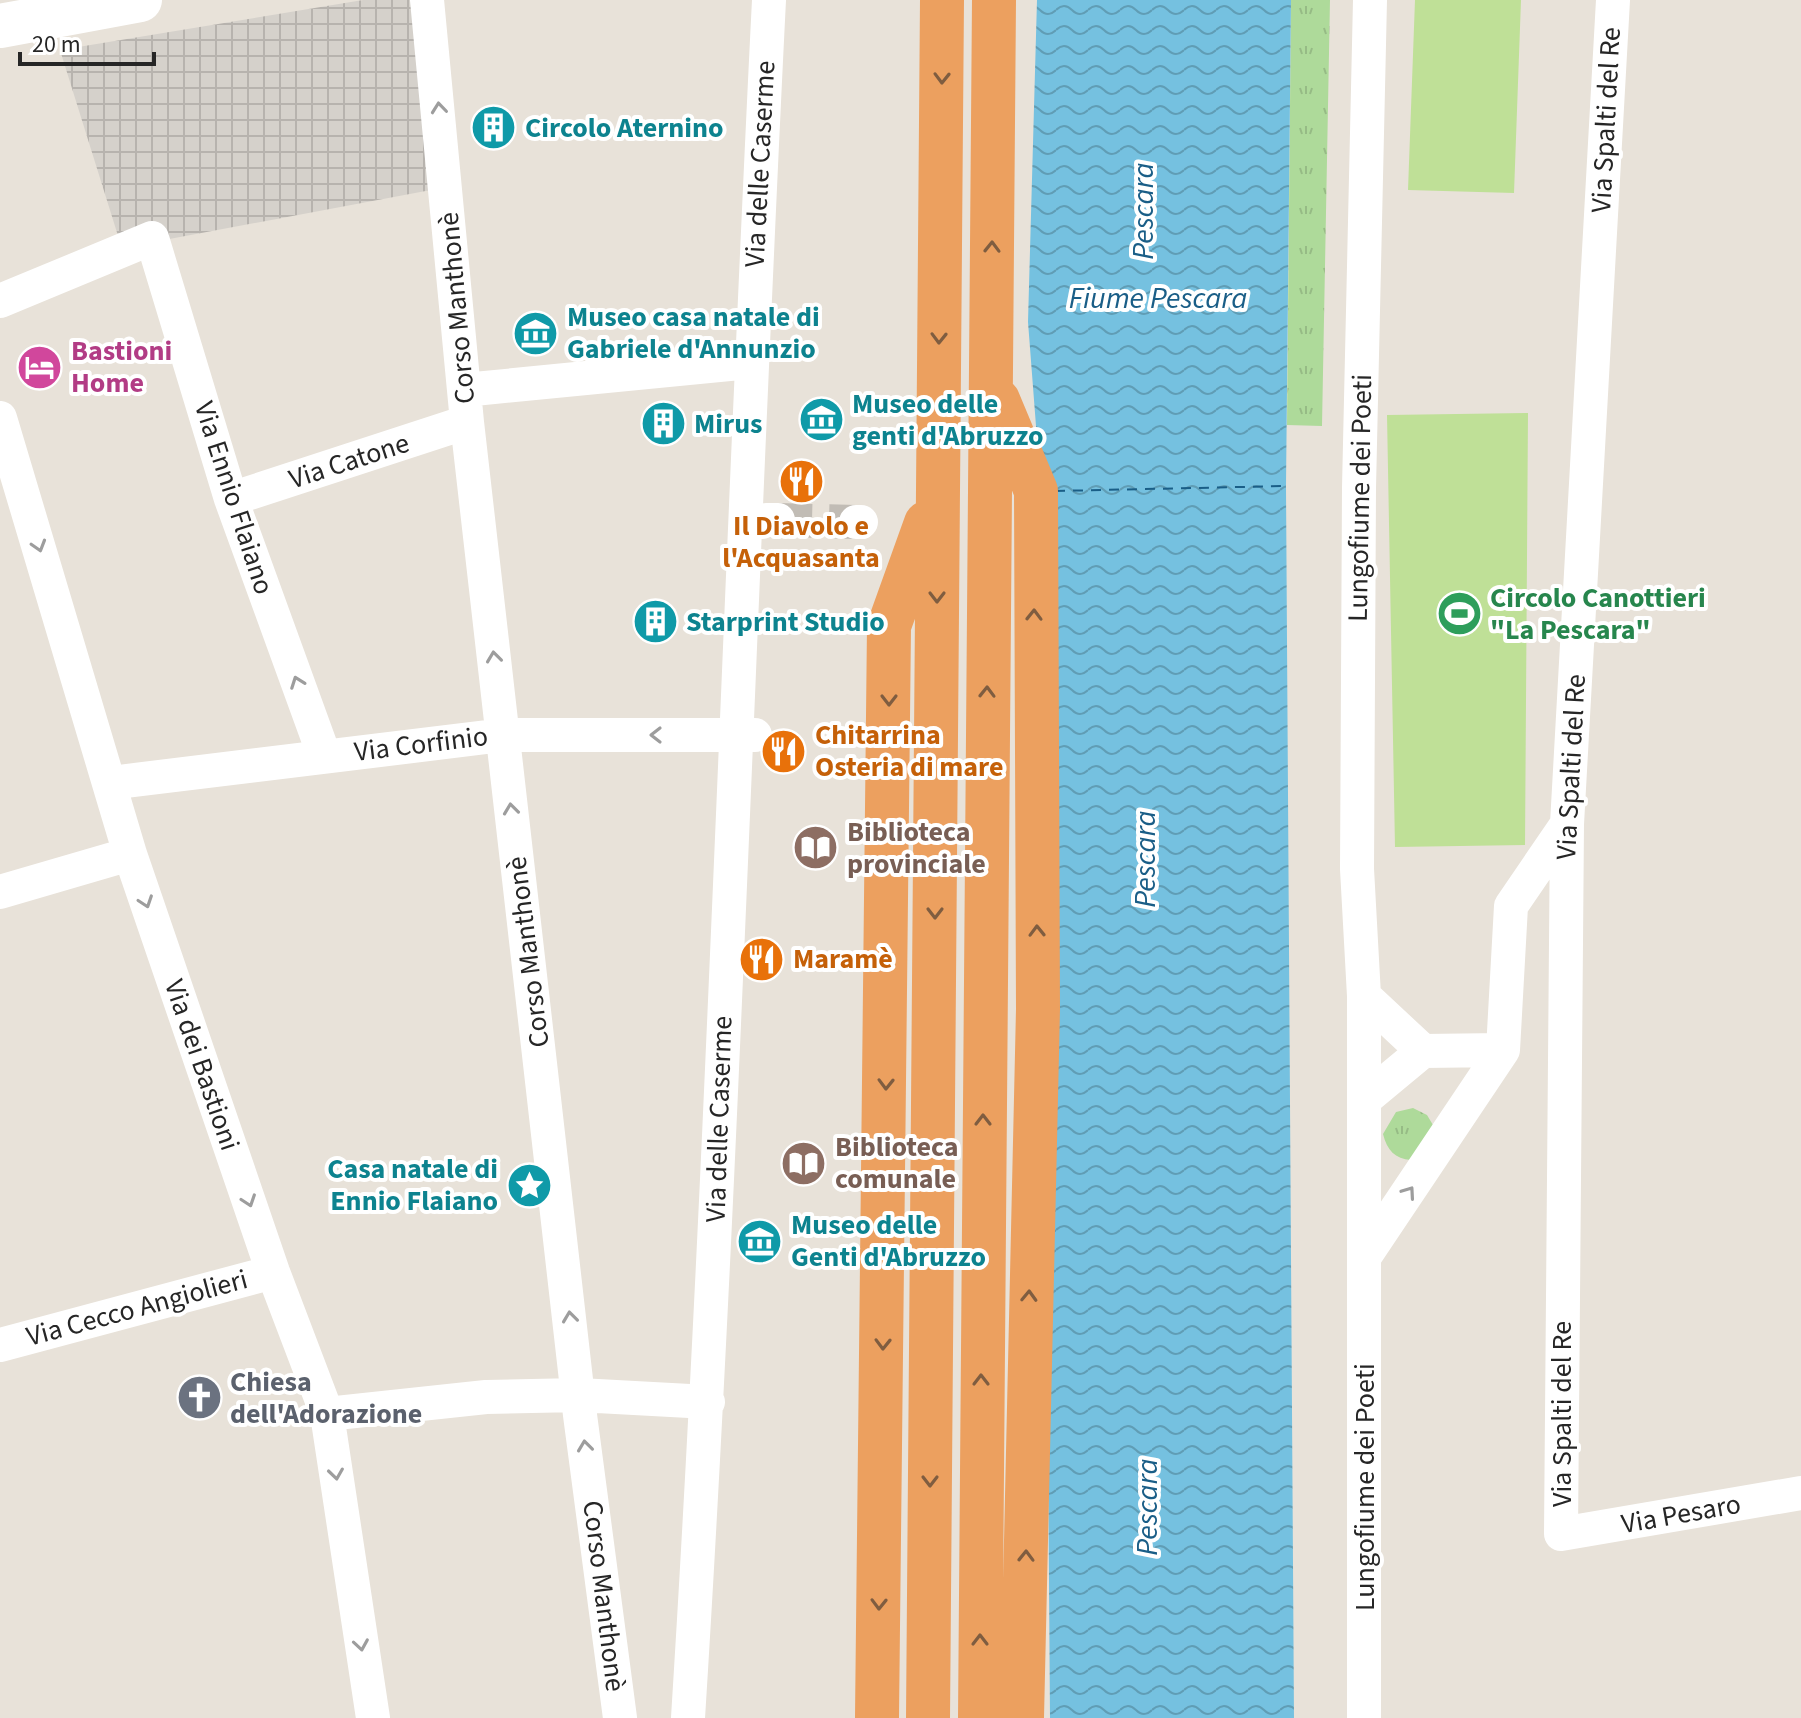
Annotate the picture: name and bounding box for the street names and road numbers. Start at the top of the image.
street label: Via Spalti del Re [1581,26,1631,214]
street label: Via delle Caserme [735,60,785,268]
street label: Corso Manthonè [429,211,485,405]
street label: Lungofiume dei Poeti [1338,374,1382,622]
street label: Via Ennio Flaiano [184,396,284,600]
street label: Via Catone [284,423,414,499]
street label: Via Spalti del Re [1546,673,1596,861]
street label: Via Corfinio [352,716,490,772]
street label: Corso Manthonè [496,854,560,1050]
street label: Via dei Bastioni [154,974,250,1156]
street label: Via delle Caserme [695,1015,743,1223]
street label: Via Cecco Angiolieri [22,1259,252,1357]
street label: Via Spalti del Re [1542,1321,1582,1507]
street label: Lungofiume dei Poeti [1345,1363,1385,1611]
street label: Via Pesaro [1618,1484,1744,1544]
street label: Corso Manthonè [572,1498,636,1694]

